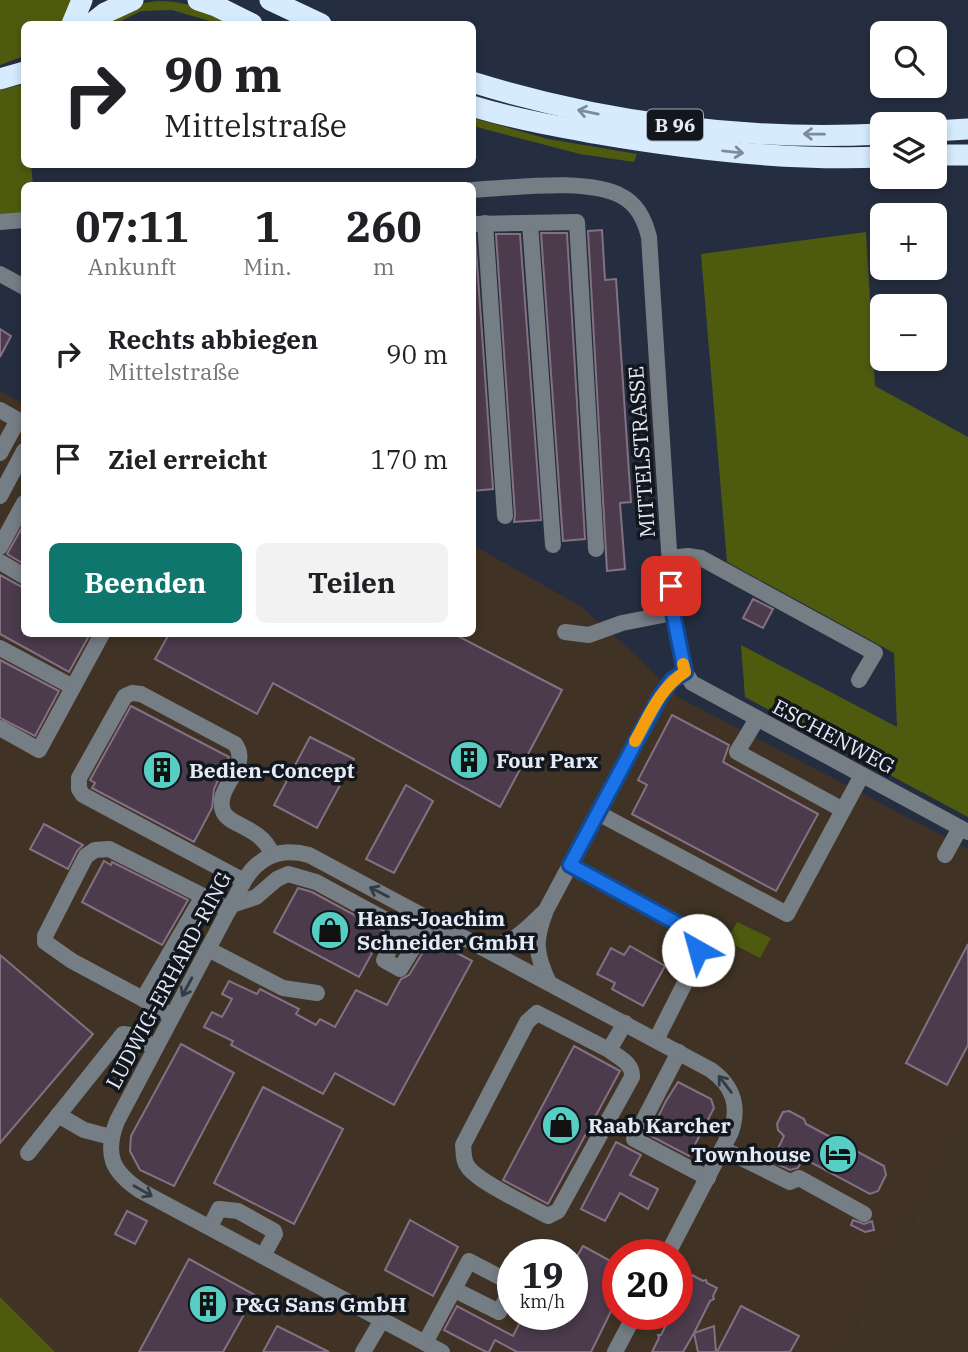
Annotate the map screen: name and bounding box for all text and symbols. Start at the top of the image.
map controls [870,21,947,371]
button: search [870,21,947,98]
text: 90 m [164,42,282,105]
icon: right [49,49,140,140]
text: Mittelstraße [164,104,347,146]
one-way arrow [577,104,600,118]
road number: B 96 [647,110,703,140]
button: layers [870,112,947,189]
one-way arrow [803,128,826,141]
one-way arrow [721,146,744,159]
text: 07:11 [75,199,189,254]
text: 1 [255,199,280,254]
text: 260 [346,199,422,254]
button: + [870,203,947,280]
text: Ankunft [88,251,176,281]
text: Min. [243,251,292,281]
text: m [373,251,395,281]
button: − [870,294,947,371]
text: Rechts abbiegen [108,322,318,356]
icon: right [49,335,87,373]
text: 90 m [386,337,448,371]
text: Mittelstraße [108,356,240,386]
street label: MITTELSTRASSE [621,365,661,539]
icon: arrive [49,440,87,478]
text: Ziel erreicht [108,442,267,476]
text: 170 m [370,442,448,476]
button: Beenden [49,543,242,623]
button: Teilen [256,543,448,623]
pin [641,556,701,616]
icon: arrive [652,567,690,605]
street label: ESCHENWEG [768,692,900,780]
building icon: Four Parx [448,739,490,781]
place label: Four Parx [496,746,599,774]
building icon: Bedien-Concept [141,749,183,791]
place label: Bedien-Concept [189,756,355,784]
street label: LUDWIG-ERHARD-RING [99,867,237,1093]
one-way arrow [369,884,389,898]
place label: Hans-Joachim Schneider GmbH [357,904,535,956]
shop icon: Hans-Joachim Schneider GmbH [309,909,351,951]
position arrow [661,913,735,987]
one-way arrow [180,977,194,997]
one-way arrow [718,1075,734,1093]
shop icon: Raab Karcher [540,1104,582,1146]
place label: Raab Karcher [588,1111,732,1139]
hotel icon: Townhouse [817,1133,859,1175]
place label: Townhouse [691,1140,811,1168]
one-way arrow [132,1184,152,1198]
speed limit sign: 20 [602,1239,693,1330]
text: 19 [521,1252,564,1298]
building icon: P&G Sans GmbH [187,1283,229,1325]
place label: P&G Sans GmbH [235,1290,407,1318]
text: km/h [520,1290,565,1313]

